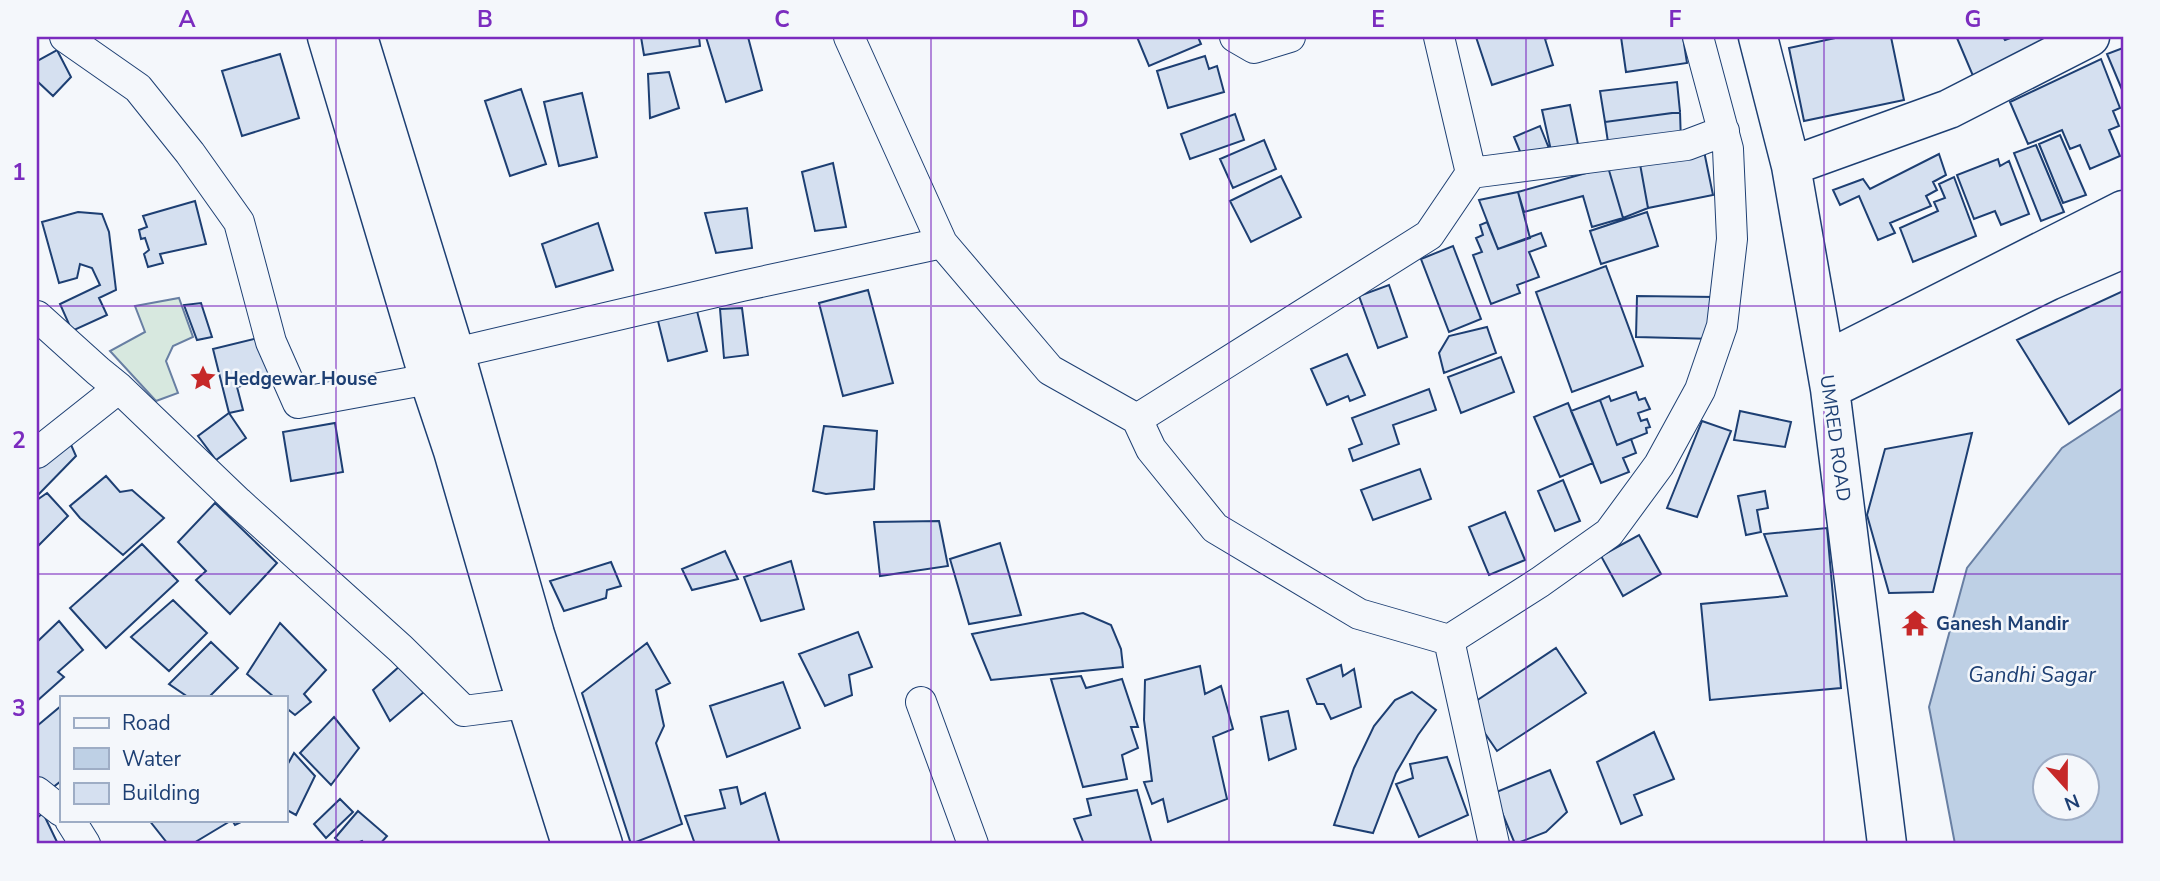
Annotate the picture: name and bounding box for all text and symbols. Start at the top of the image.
text: A [178,4,196,35]
text: B [477,4,493,35]
text: C [774,4,790,35]
text: D [1071,4,1089,35]
text: E [1371,4,1385,35]
text: F [1669,4,1682,35]
text: G [1965,4,1981,35]
text: 1 [12,157,26,188]
place icon: Hedgewar House [188,363,218,393]
place label: Hedgewar House [224,366,377,392]
street label: UMRED ROAD [1813,373,1857,503]
text: 2 [12,425,26,456]
temple icon: Ganesh Mandir [1900,608,1930,638]
place label: Ganesh Mandir [1936,611,2070,637]
water label: Gandhi Sagar [1968,661,2096,689]
text: 3 [12,693,26,724]
legend [60,696,287,822]
text: Road [122,709,171,737]
text: Water [122,745,181,773]
north arrow [2030,752,2100,822]
text: Building [122,779,200,807]
text: N [2060,787,2083,817]

